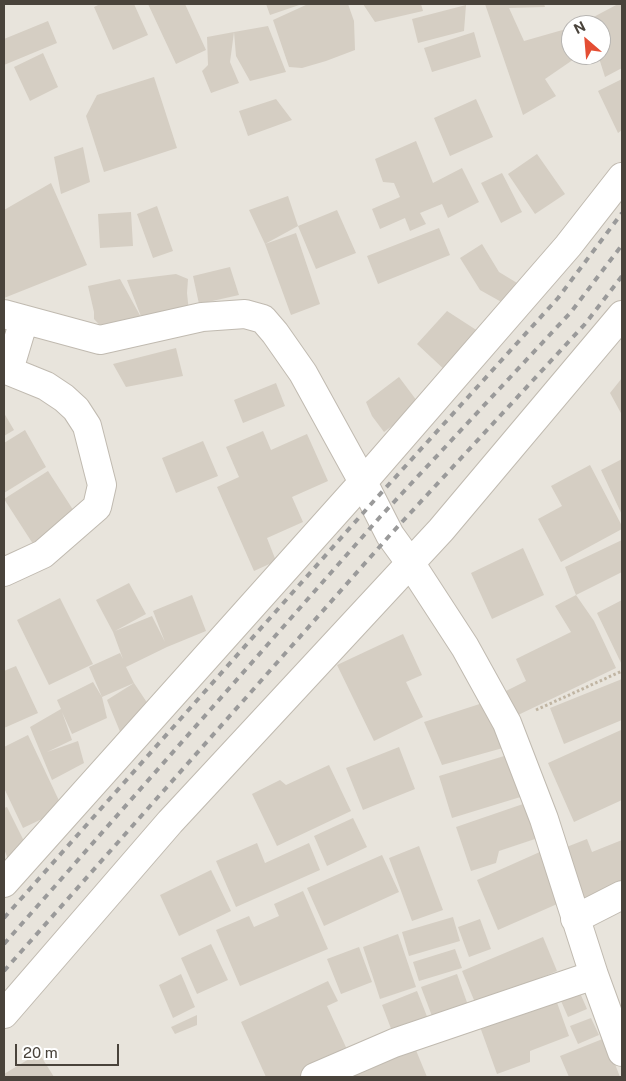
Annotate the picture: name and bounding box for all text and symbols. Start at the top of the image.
north arrow [561,15,611,65]
text: N [571,18,588,37]
scale bar [18,1034,121,1066]
text: 20 m [23,1044,58,1061]

